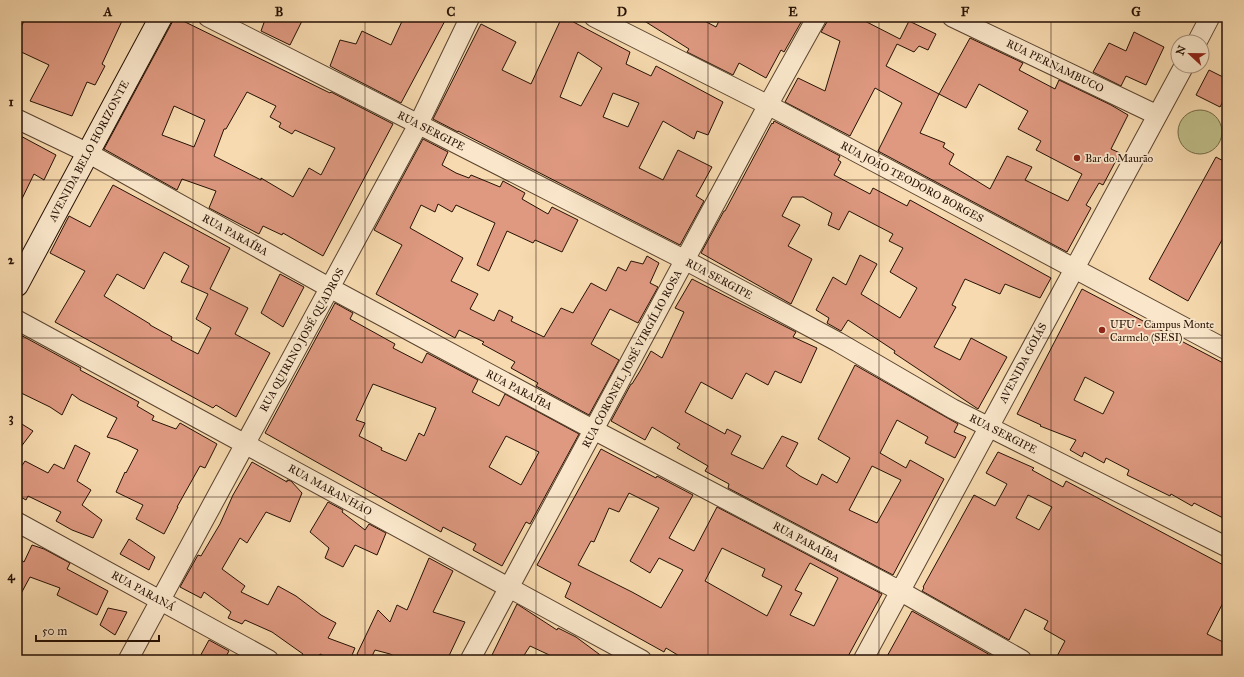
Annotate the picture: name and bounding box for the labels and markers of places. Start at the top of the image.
place label: Bar do Maurão [1085,152,1154,165]
marker: Bar do Maurão [1072,153,1082,163]
place label: UFU - Campus Monte Carmelo (SESI) [1110,318,1215,344]
marker: UFU - Campus Monte Carmelo (SESI) [1097,325,1107,335]

